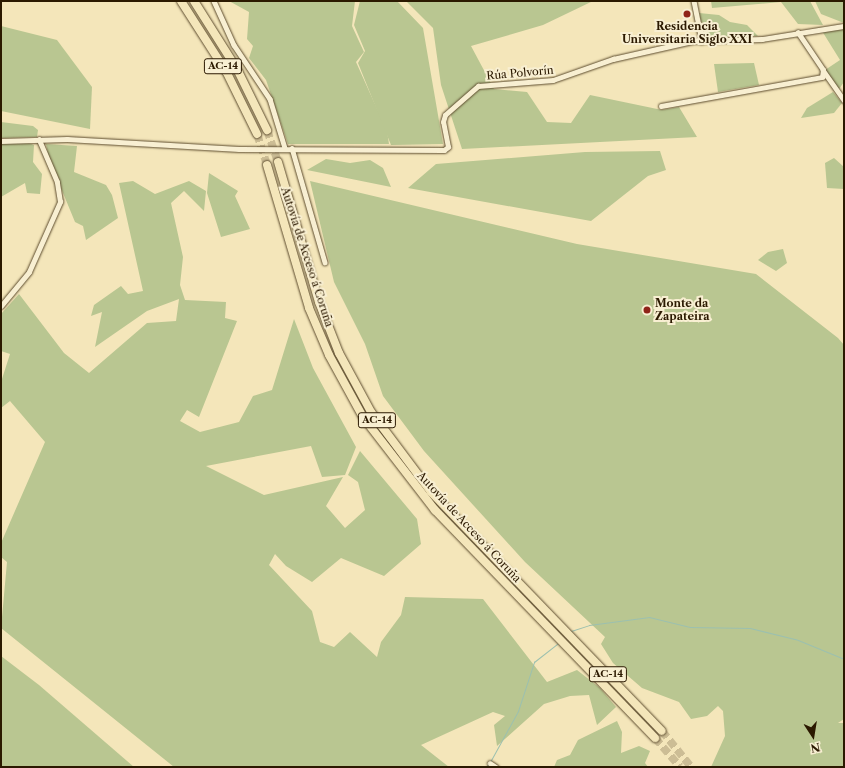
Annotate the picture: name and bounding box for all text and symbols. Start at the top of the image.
marker: Residencia Universitaria Siglo XXI [682,9,692,19]
place label: Residencia Universitaria Siglo XXI [622,20,752,46]
road number: AC-14 [203,58,243,74]
street label: Rúa Polvorín [486,63,554,83]
street label: Autovía de Acceso á Coruña [278,185,336,329]
place label: Monte da Zapateira [655,297,710,323]
marker: Monte da Zapateira [642,305,652,315]
road number: AC-14 [357,412,397,428]
street label: Autovía de Acceso á Coruña [414,469,524,585]
road number: AC-14 [588,666,628,682]
north arrow [793,716,833,756]
text: N [809,740,822,756]

